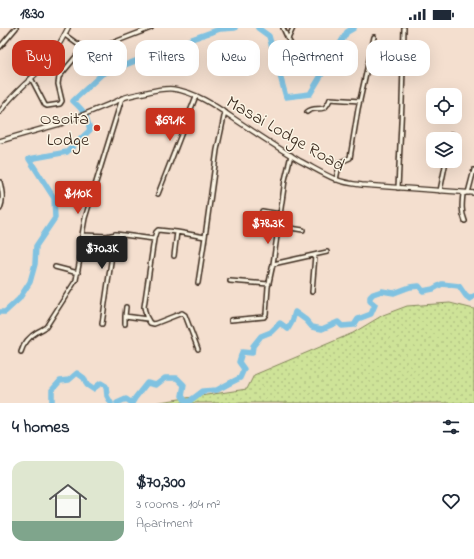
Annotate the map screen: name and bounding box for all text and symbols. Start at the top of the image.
text: 18:30 [20,3,44,25]
chip: Buy [12,40,65,76]
chip: Rent [73,40,127,76]
chip: Filters [135,40,199,76]
chip: New [207,40,260,76]
chip: Apartment [268,40,358,76]
chip: House [366,40,430,76]
map controls [426,88,462,168]
button: locate [426,88,462,124]
street label: Masai Lodge Road [220,90,349,180]
place label: Osoita Lodge [40,107,90,155]
pin: $69.1K [137,108,203,142]
text: $69.1K [155,111,185,130]
marker: Osoita Lodge [92,123,102,133]
button: layers [426,132,462,168]
pin: $110K [50,181,106,215]
text: $110K [64,184,92,203]
pin: $78.3K [235,211,301,245]
text: $78.3K [252,214,284,233]
pin: $70.3K [69,236,135,270]
text: $70.3K [85,239,119,258]
text: 4 homes [12,415,70,440]
icon: filters [440,416,462,438]
text: $70,300 [136,470,185,495]
icon: home [44,477,92,525]
icon: heart [440,490,462,512]
text: 3 rooms · 104 m² [136,495,220,514]
text: Apartment [136,514,193,533]

